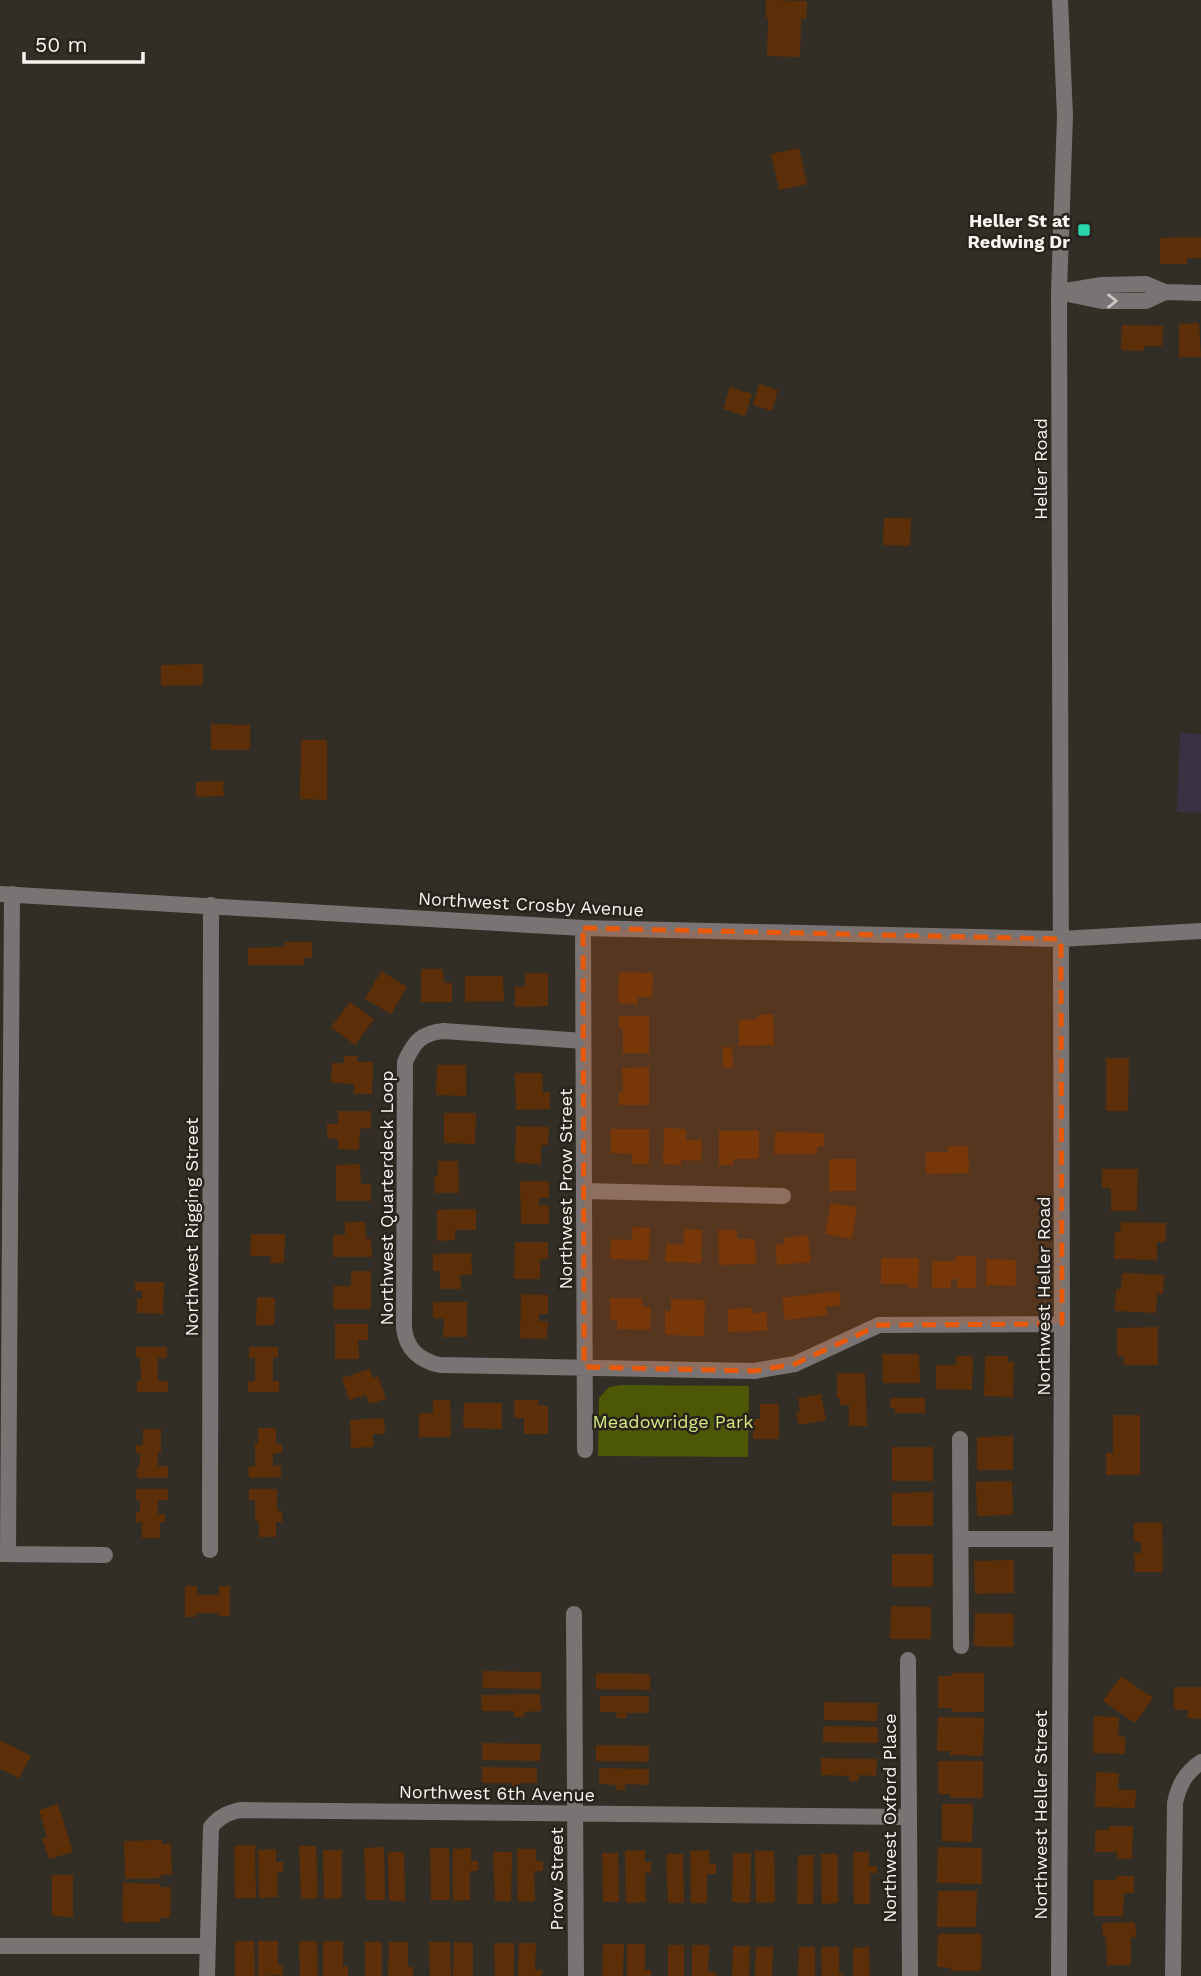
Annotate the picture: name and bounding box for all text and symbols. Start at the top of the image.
scale bar [24,21,144,65]
text: 50 m [35,32,87,57]
place label: Heller St at Redwing Dr [968,210,1070,252]
marker: Heller St at Redwing Dr [1076,222,1092,238]
one-way arrow [1108,293,1118,309]
street label: Heller Road [1030,418,1051,520]
street label: Northwest Crosby Avenue [418,888,644,920]
street label: Northwest Quarterdeck Loop [376,1070,397,1326]
street label: Northwest Prow Street [555,1088,576,1290]
street label: Northwest Rigging Street [181,1117,202,1337]
street label: Northwest Heller Road [1033,1196,1054,1396]
park label: Meadowridge Park [593,1411,753,1432]
street label: Northwest Heller Street [1030,1710,1051,1920]
street label: Northwest Oxford Place [879,1713,900,1923]
street label: Northwest 6th Avenue [399,1781,595,1805]
street label: Prow Street [546,1827,567,1931]

